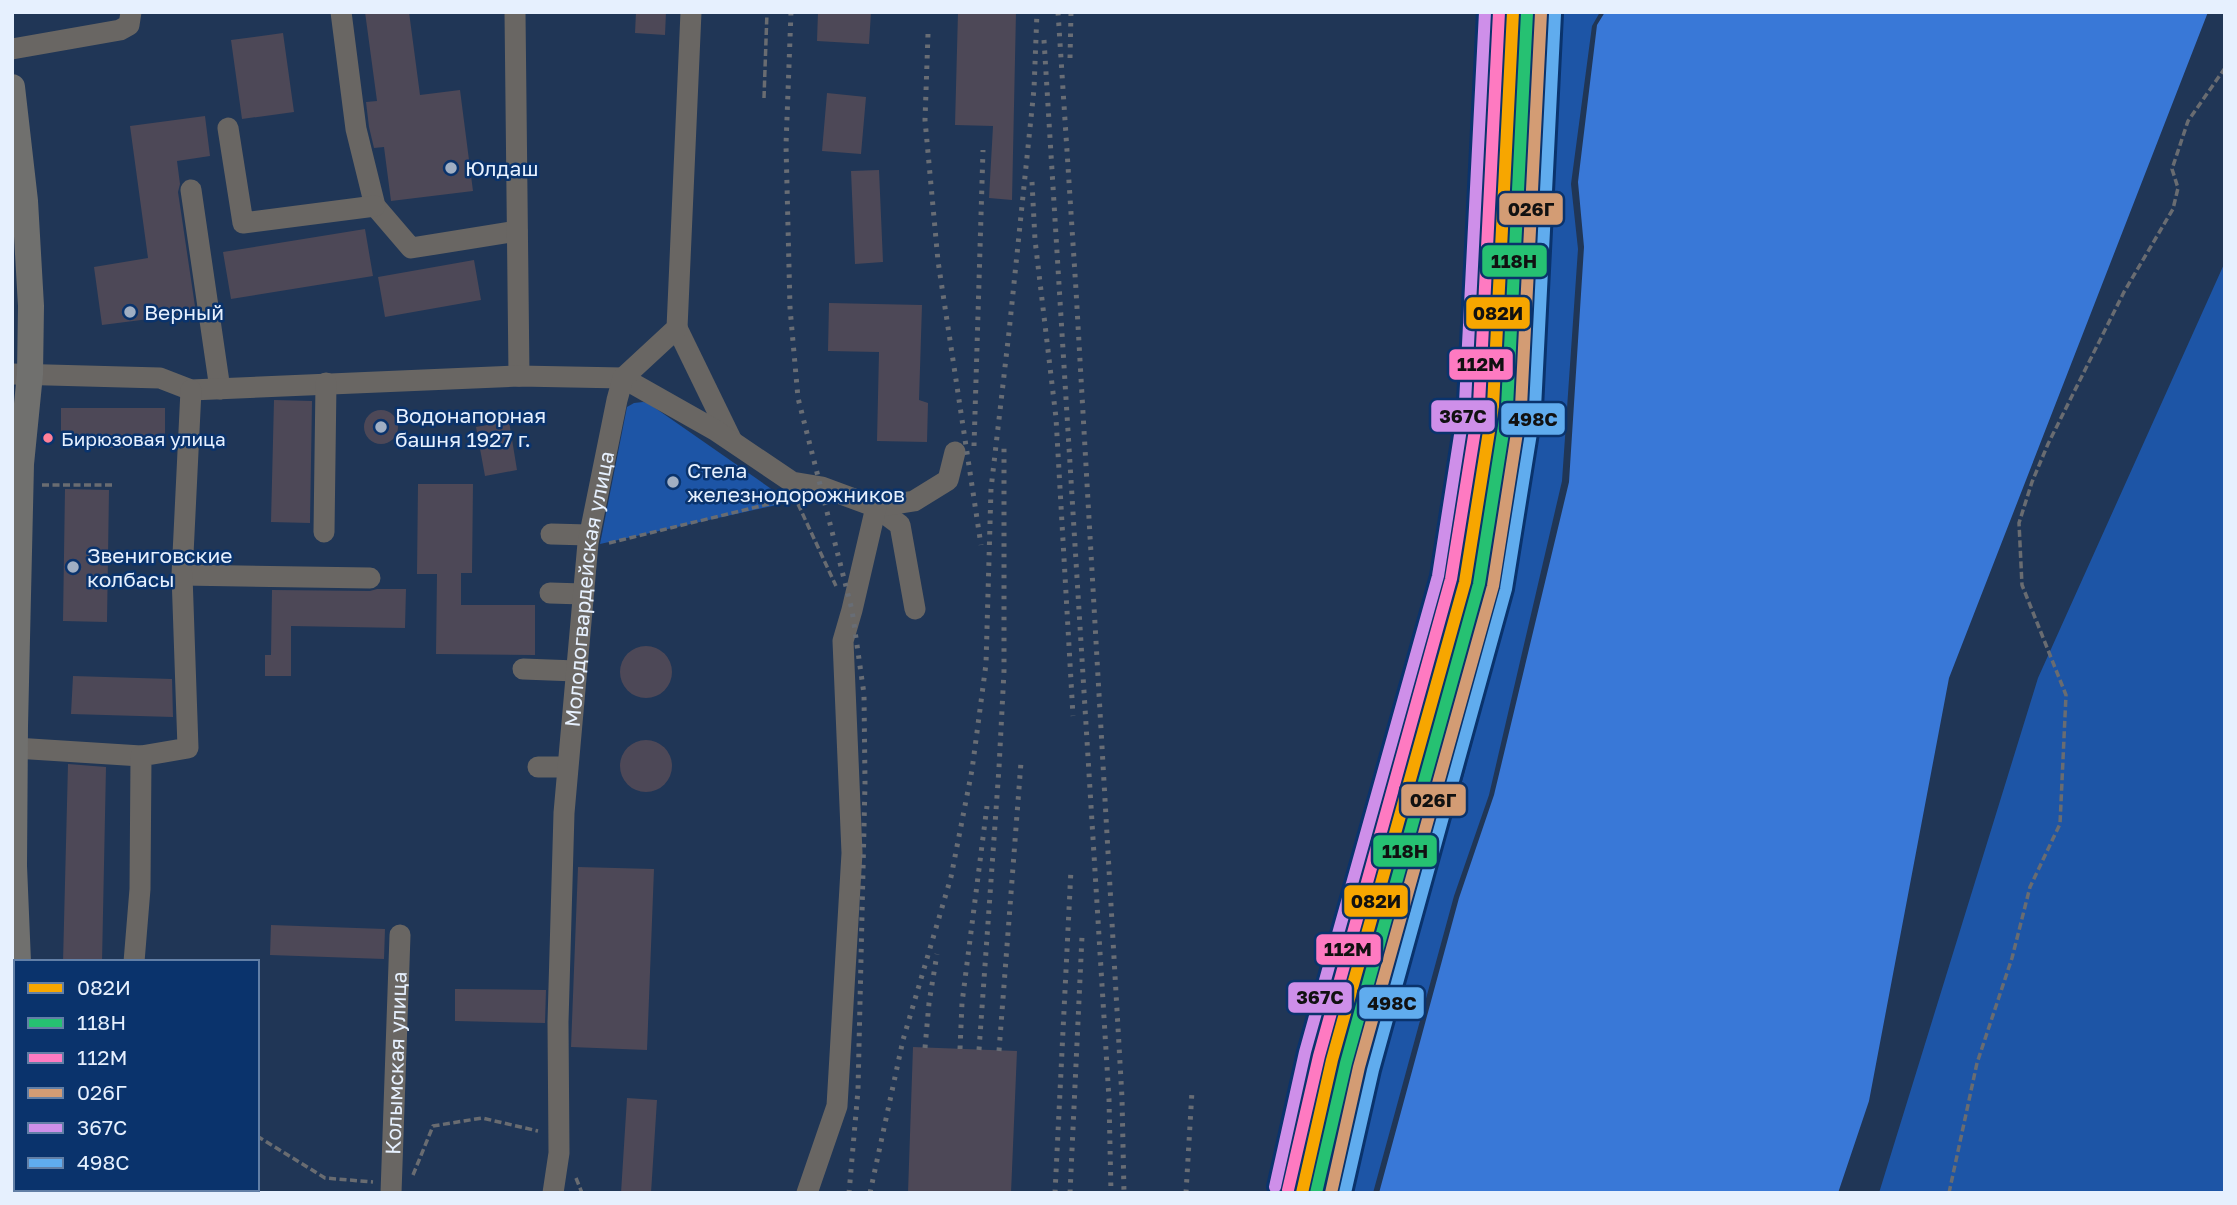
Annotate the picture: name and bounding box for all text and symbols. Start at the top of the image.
place label: Юлдаш [465,155,538,181]
marker: Юлдаш [443,160,459,176]
line badge: 026Г [1498,192,1564,226]
text: 026Г [1508,197,1555,220]
line badge: 118Н [1481,244,1548,278]
text: 118Н [1491,249,1537,272]
line badge: 082И [1465,296,1531,330]
place label: Верный [144,299,224,325]
text: 082И [1473,301,1523,324]
marker: Верный [122,304,138,320]
line badge: 112М [1448,348,1514,381]
text: 112М [1457,352,1505,375]
line badge: 367С [1430,399,1496,433]
place label: Водонапорная башня 1927 г. [395,402,546,452]
line badge: 498С [1500,402,1566,436]
text: 367С [1439,404,1487,427]
text: 498С [1508,407,1558,430]
marker: Водонапорная башня 1927 г. [373,419,389,435]
place label: Бирюзовая улица [61,427,226,450]
marker: Бирюзовая улица [41,431,55,445]
street label: Молодогвардейская улица [559,449,619,728]
place label: Стела железнодорожников [687,457,905,507]
marker: Стела железнодорожников [665,474,681,490]
place label: Звениговские колбасы [87,542,233,592]
marker: Звениговские колбасы [65,559,81,575]
line badge: 026Г [1400,783,1467,817]
text: 026Г [1410,788,1457,811]
line badge: 118Н [1372,834,1438,868]
text: 118Н [1382,839,1428,862]
line badge: 082И [1343,884,1409,918]
text: 082И [1351,889,1401,912]
line badge: 112М [1315,933,1382,966]
text: 112М [1324,937,1372,960]
legend [14,960,259,1191]
street label: Колымская улица [379,971,412,1155]
text: 082И [77,974,131,1000]
line badge: 367С [1287,981,1353,1014]
text: 367С [1296,985,1344,1008]
line badge: 498С [1358,986,1425,1020]
text: 498С [1367,991,1417,1014]
text: 118Н [77,1009,126,1035]
text: 112М [77,1044,128,1070]
text: 026Г [77,1079,127,1105]
text: 367С [77,1114,127,1140]
text: 498С [77,1149,130,1175]

